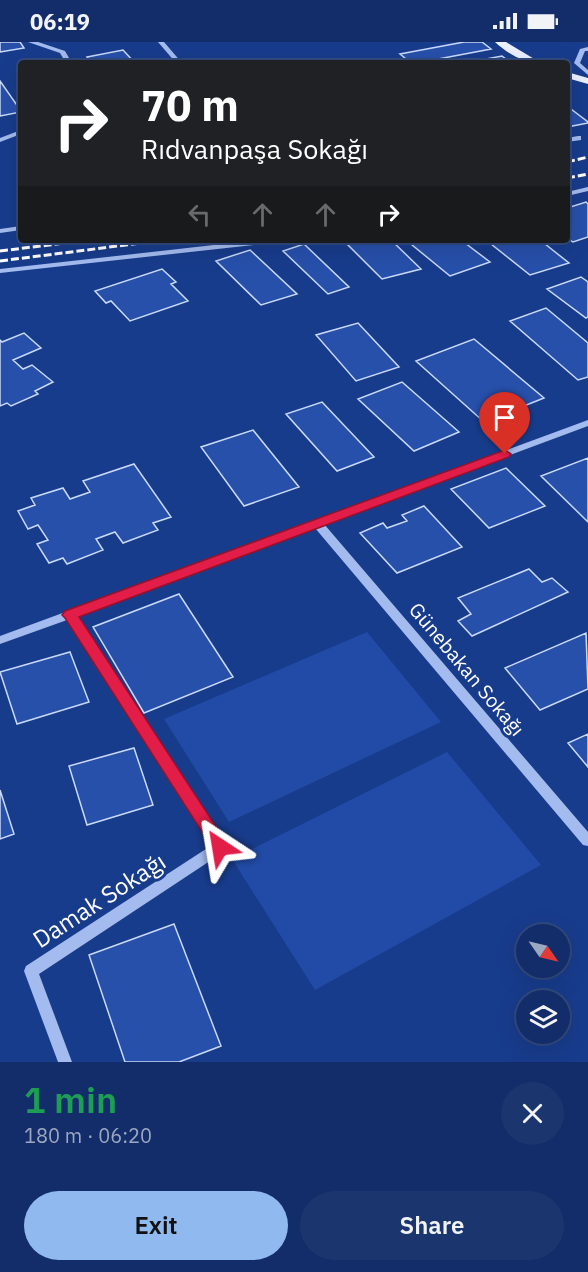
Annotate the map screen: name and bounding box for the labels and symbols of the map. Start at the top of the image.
pin [479,392,530,454]
street label: Günebakan Sokağı [403,596,531,742]
position arrow [188,815,252,879]
street label: Damak Sokağı [26,845,172,955]
north arrow [516,924,570,978]

